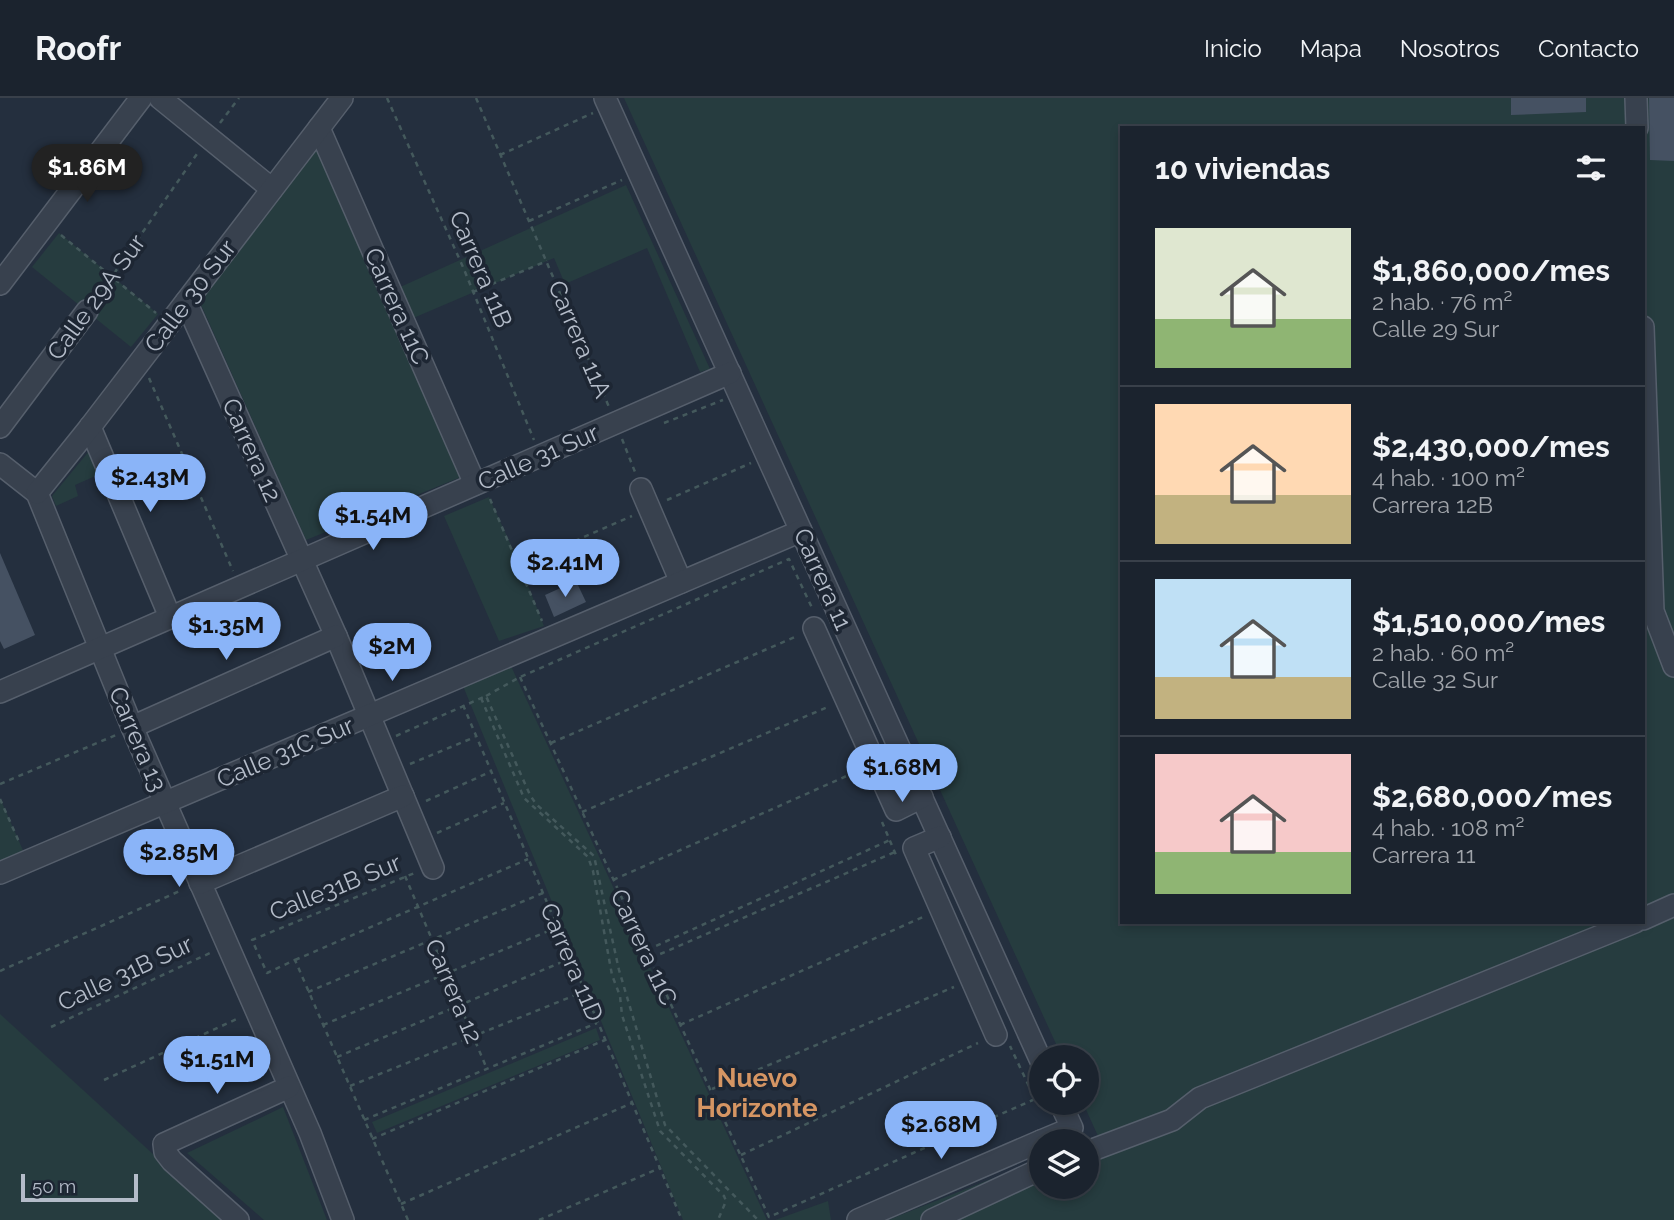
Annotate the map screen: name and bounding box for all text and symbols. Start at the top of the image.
text: Roofr [35,29,121,68]
text: Inicio [1204,34,1262,63]
text: Mapa [1300,34,1362,63]
text: Nosotros [1400,34,1500,63]
text: Contacto [1538,34,1639,63]
pin: $1.86M [30,144,144,204]
icon: filters [1572,149,1610,187]
text: 10 viviendas [1155,151,1330,186]
text: $1.86M [48,153,126,180]
street label: Carrera 11B [443,206,519,332]
street label: Calle 29A Sur [41,228,152,365]
street label: Calle 30 Sur [138,233,242,358]
street label: Carrera 11C [358,243,436,369]
text: $1,860,000/mes [1372,253,1610,288]
icon: home [1211,256,1295,340]
street label: Carrera 11A [542,276,618,402]
text: 2 hab. · 76 m² [1372,288,1513,315]
text: Calle 29 Sur [1372,315,1499,342]
street label: Carrera 12 [216,394,288,506]
street label: Calle 31 Sur [473,417,603,497]
text: $2,430,000/mes [1372,429,1610,464]
icon: home [1211,432,1295,516]
pin: $2.43M [93,454,207,514]
text: $2.43M [111,463,189,490]
text: 4 hab. · 100 m² [1372,464,1525,491]
text: Carrera 12B [1372,491,1493,518]
pin: $1.54M [316,492,430,552]
text: $1.54M [335,501,411,528]
street label: Carrera 11 [788,524,858,634]
pin: $2.41M [508,540,622,599]
text: $2.41M [526,548,604,575]
pin: $1.35M [169,602,283,662]
text: $1,510,000/mes [1372,604,1605,639]
icon: home [1211,607,1295,691]
text: $1.35M [188,611,264,638]
pin: $2M [358,624,426,683]
text: $2M [368,632,416,659]
text: 2 hab. · 60 m² [1372,639,1514,666]
text: Calle 32 Sur [1372,666,1498,693]
street label: Carrera 13 [103,682,173,796]
street label: Calle 31C Sur [212,710,358,794]
pin: $1.68M [845,744,959,804]
text: $1.68M [863,753,941,780]
text: $2,680,000/mes [1372,779,1612,814]
icon: home [1211,782,1295,866]
text: 4 hab. · 108 m² [1372,814,1524,841]
pin: $2.85M [122,830,236,889]
text: $2.85M [139,838,219,865]
text: Carrera 11 [1372,841,1476,868]
street label: Calle31B Sur [265,847,405,927]
street label: Carrera 11C [605,884,683,1010]
street label: Carrera 11D [534,899,610,1025]
street label: Calle 31B Sur [53,929,197,1017]
street label: Carrera 12 [419,934,489,1048]
pin: $1.51M [160,1037,274,1096]
text: $1.51M [179,1045,255,1072]
map controls [1029,1045,1099,1199]
button: locate [1029,1045,1099,1115]
district label: Nuevo Horizonte [697,1063,818,1123]
pin: $2.68M [884,1102,998,1161]
text: $2.68M [901,1110,981,1137]
button: layers [1029,1129,1099,1199]
scale bar [21,1171,138,1203]
text: 50 m [32,1175,76,1197]

